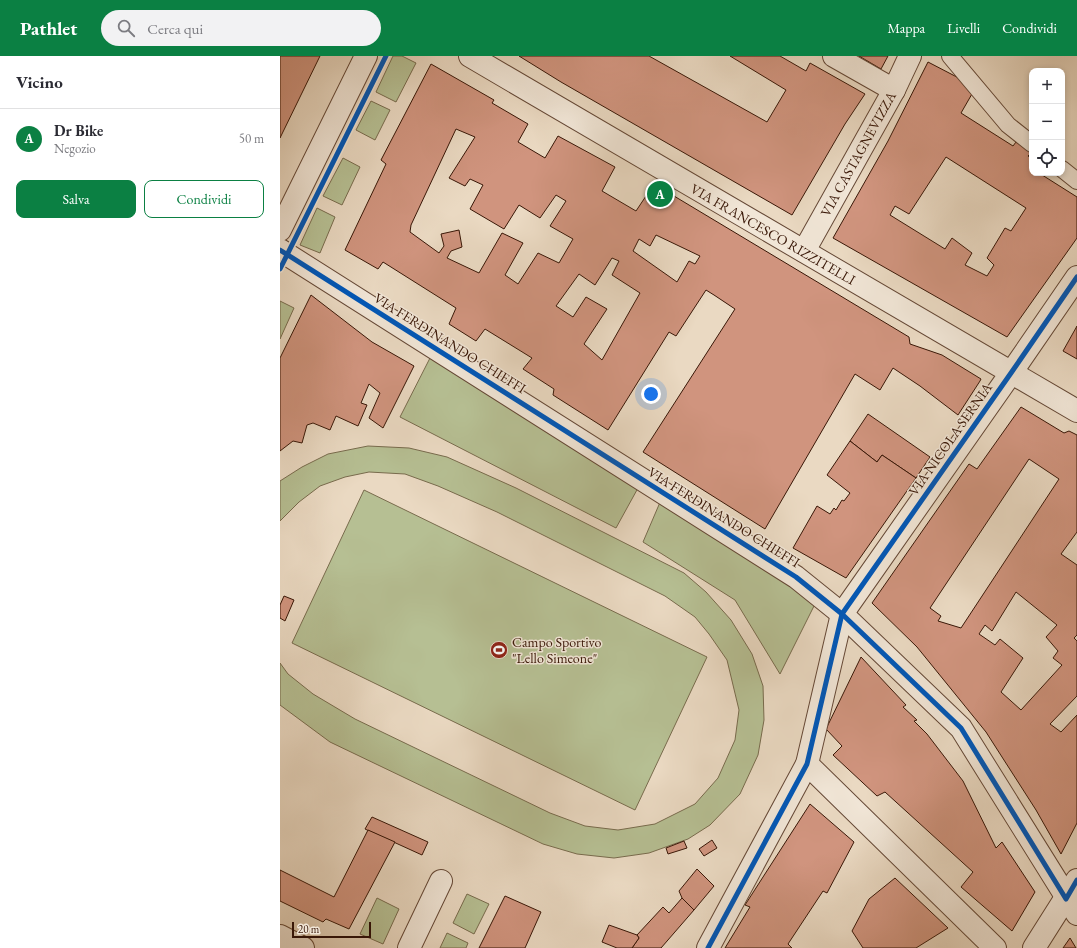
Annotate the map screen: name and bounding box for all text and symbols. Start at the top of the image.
search box [101,10,381,46]
text: Pathlet [20,16,77,41]
icon: search [115,17,137,39]
text: Cerca qui [147,19,203,38]
text: Mappa [887,19,925,37]
text: Livelli [947,19,980,37]
text: Condividi [1002,19,1057,37]
map controls [1029,68,1065,176]
button: + [1029,68,1065,104]
text: Vicino [16,71,63,93]
street label: VIA CASTAGNEVIZZA [816,88,900,220]
button: − [1029,104,1065,140]
text: Dr Bike [54,121,103,140]
text: A [24,130,34,147]
text: 50 m [239,130,264,147]
text: Negozio [54,140,96,157]
button: locate [1029,140,1065,176]
pin: A [647,179,673,209]
street label: VIA FRANCESCO RIZZITELLI [687,179,859,289]
button: Salva [16,180,136,218]
button: Condividi [144,180,264,218]
street label: VIA FERDINANDO CHIEFFI [371,289,530,397]
street label: VIA NICOLA SERNIA [904,379,996,499]
your location [641,384,661,404]
street label: VIA FERDINANDO CHIEFFI [645,463,804,571]
place label: Campo Sportivo "Lello Simeone" [512,633,601,667]
sports icon: Campo Sportivo "Lello Simeone" [489,640,509,660]
scale bar [292,920,371,939]
text: 20 m [298,922,319,936]

